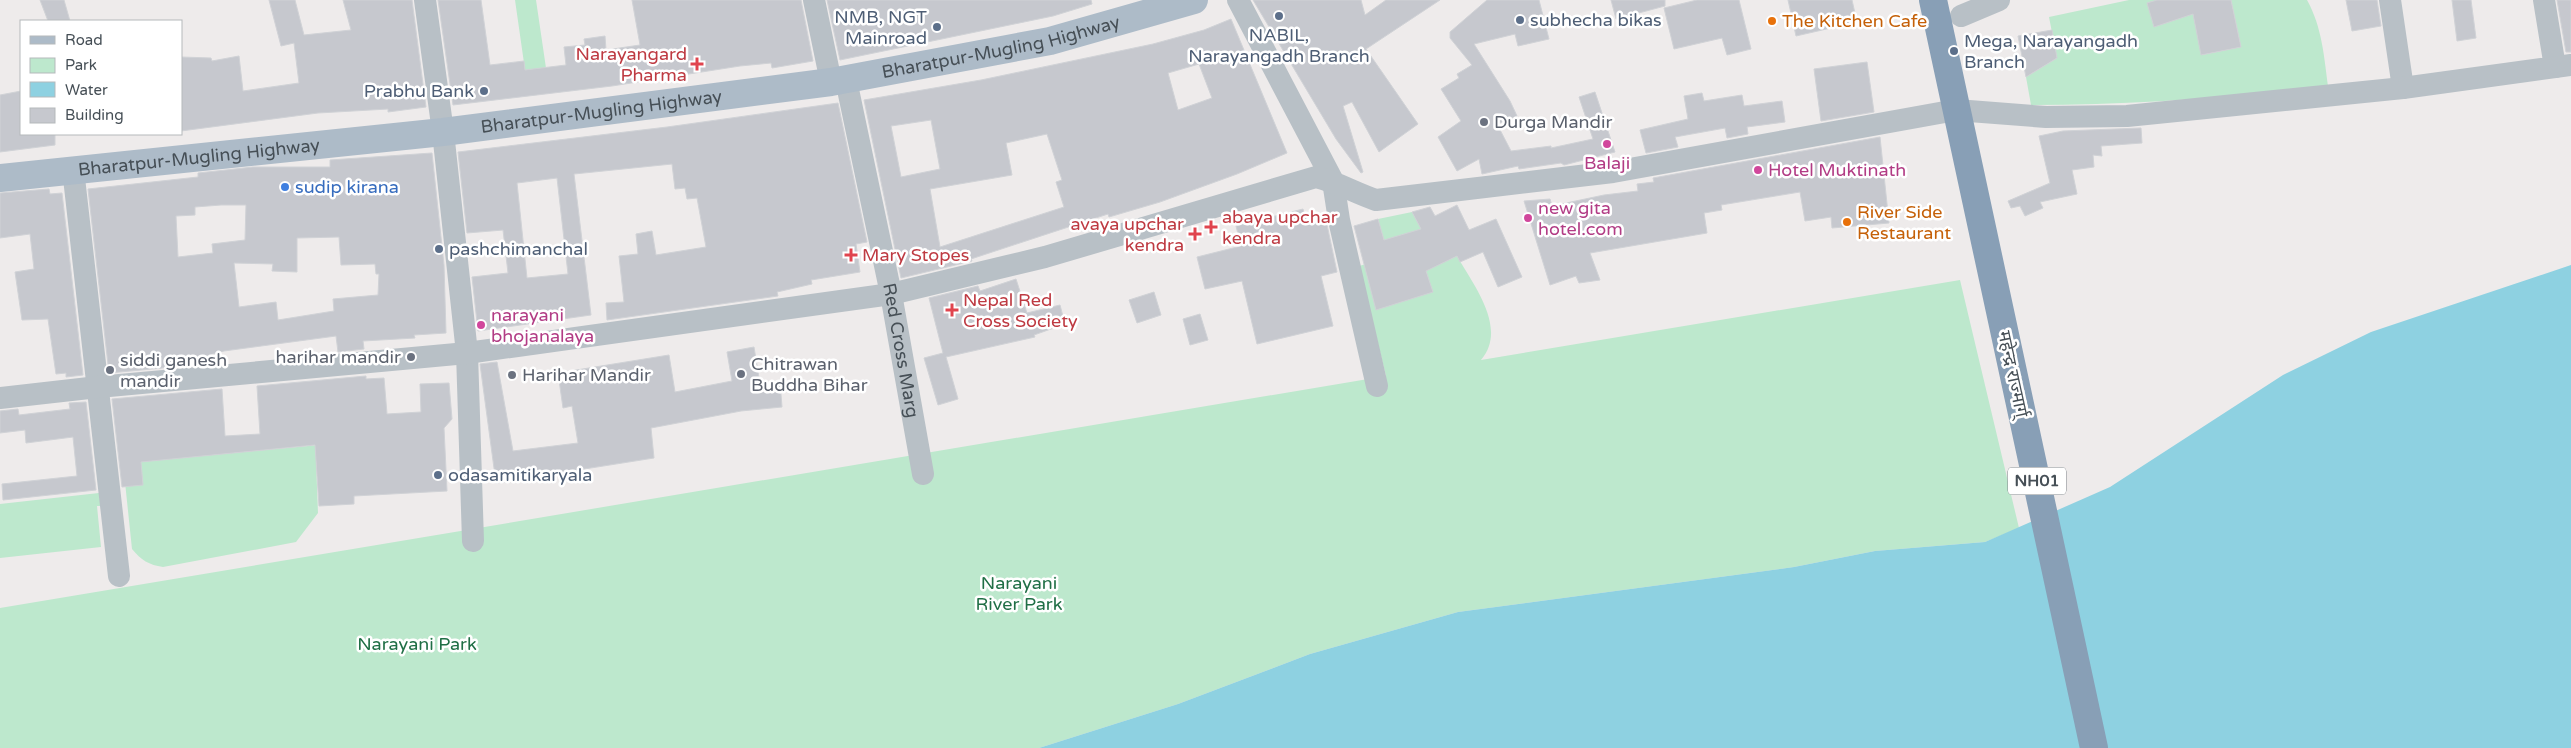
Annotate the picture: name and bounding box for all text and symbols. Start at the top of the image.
place label: NMB, NGT Mainroad [834,6,927,49]
place label: subhecha bikas [1530,9,1662,31]
marker: NABIL, Narayangadh Branch [1273,10,1285,22]
place label: The Kitchen Cafe [1782,10,1927,32]
street label: Bharatpur-Mugling Highway [880,11,1123,83]
marker: subhecha bikas [1514,14,1526,26]
marker: The Kitchen Cafe [1766,15,1778,27]
legend [20,20,182,135]
marker: NMB, NGT Mainroad [931,21,943,33]
place label: NABIL, Narayangadh Branch [1188,24,1370,67]
place label: Mega, Narayangadh Branch [1964,30,2138,73]
text: Road [65,31,103,49]
place label: Narayangard Pharma [575,43,687,86]
marker: Mega, Narayangadh Branch [1948,45,1960,57]
text: Park [65,56,97,74]
marker: Narayangard Pharma [691,58,703,70]
place label: Prabhu Bank [364,80,474,102]
text: Water [65,81,108,99]
marker: Prabhu Bank [478,85,490,97]
street label: Bharatpur-Mugling Highway [479,85,724,138]
text: Building [65,106,124,124]
place label: Durga Mandir [1494,111,1612,133]
marker: Durga Mandir [1478,116,1490,128]
street label: Bharatpur-Mugling Highway [77,134,321,181]
marker: Balaji [1601,138,1613,150]
place label: Balaji [1584,152,1630,174]
place label: Hotel Muktinath [1768,159,1906,181]
marker: Hotel Muktinath [1752,164,1764,176]
place label: sudip kirana [295,176,399,198]
marker: sudip kirana [279,181,291,193]
place label: new gita hotel.com [1538,197,1623,240]
place label: River Side Restaurant [1857,201,1951,244]
place label: abaya upchar kendra [1222,206,1338,249]
marker: new gita hotel.com [1522,212,1534,224]
place label: avaya upchar kendra [1070,213,1184,256]
marker: River Side Restaurant [1841,216,1853,228]
marker: abaya upchar kendra [1204,220,1218,234]
marker: avaya upchar kendra [1188,227,1202,241]
place label: pashchimanchal [449,238,588,260]
marker: pashchimanchal [433,243,445,255]
place label: Mary Stopes [862,244,969,266]
marker: Mary Stopes [844,248,858,262]
street label: Red Cross Marg [878,281,924,420]
place label: Nepal Red Cross Society [963,289,1078,332]
marker: Nepal Red Cross Society [945,303,959,317]
place label: narayani bhojanalaya [491,304,594,347]
marker: narayani bhojanalaya [475,319,487,331]
street label: महेन्द्र राज्मार्ग् [1993,329,2034,422]
place label: harihar mandir [276,346,401,368]
place label: siddi ganesh mandir [120,349,227,392]
marker: harihar mandir [405,351,417,363]
place label: Chitrawan Buddha Bihar [751,353,868,396]
marker: siddi ganesh mandir [104,364,116,376]
place label: Harihar Mandir [522,364,651,386]
marker: Chitrawan Buddha Bihar [735,368,747,380]
marker: Harihar Mandir [506,369,518,381]
place label: odasamitikaryala [448,464,592,486]
road number: NH01 [2008,468,2066,494]
marker: odasamitikaryala [432,469,444,481]
park label: Narayani River Park [976,572,1063,615]
park label: Narayani Park [357,633,477,655]

